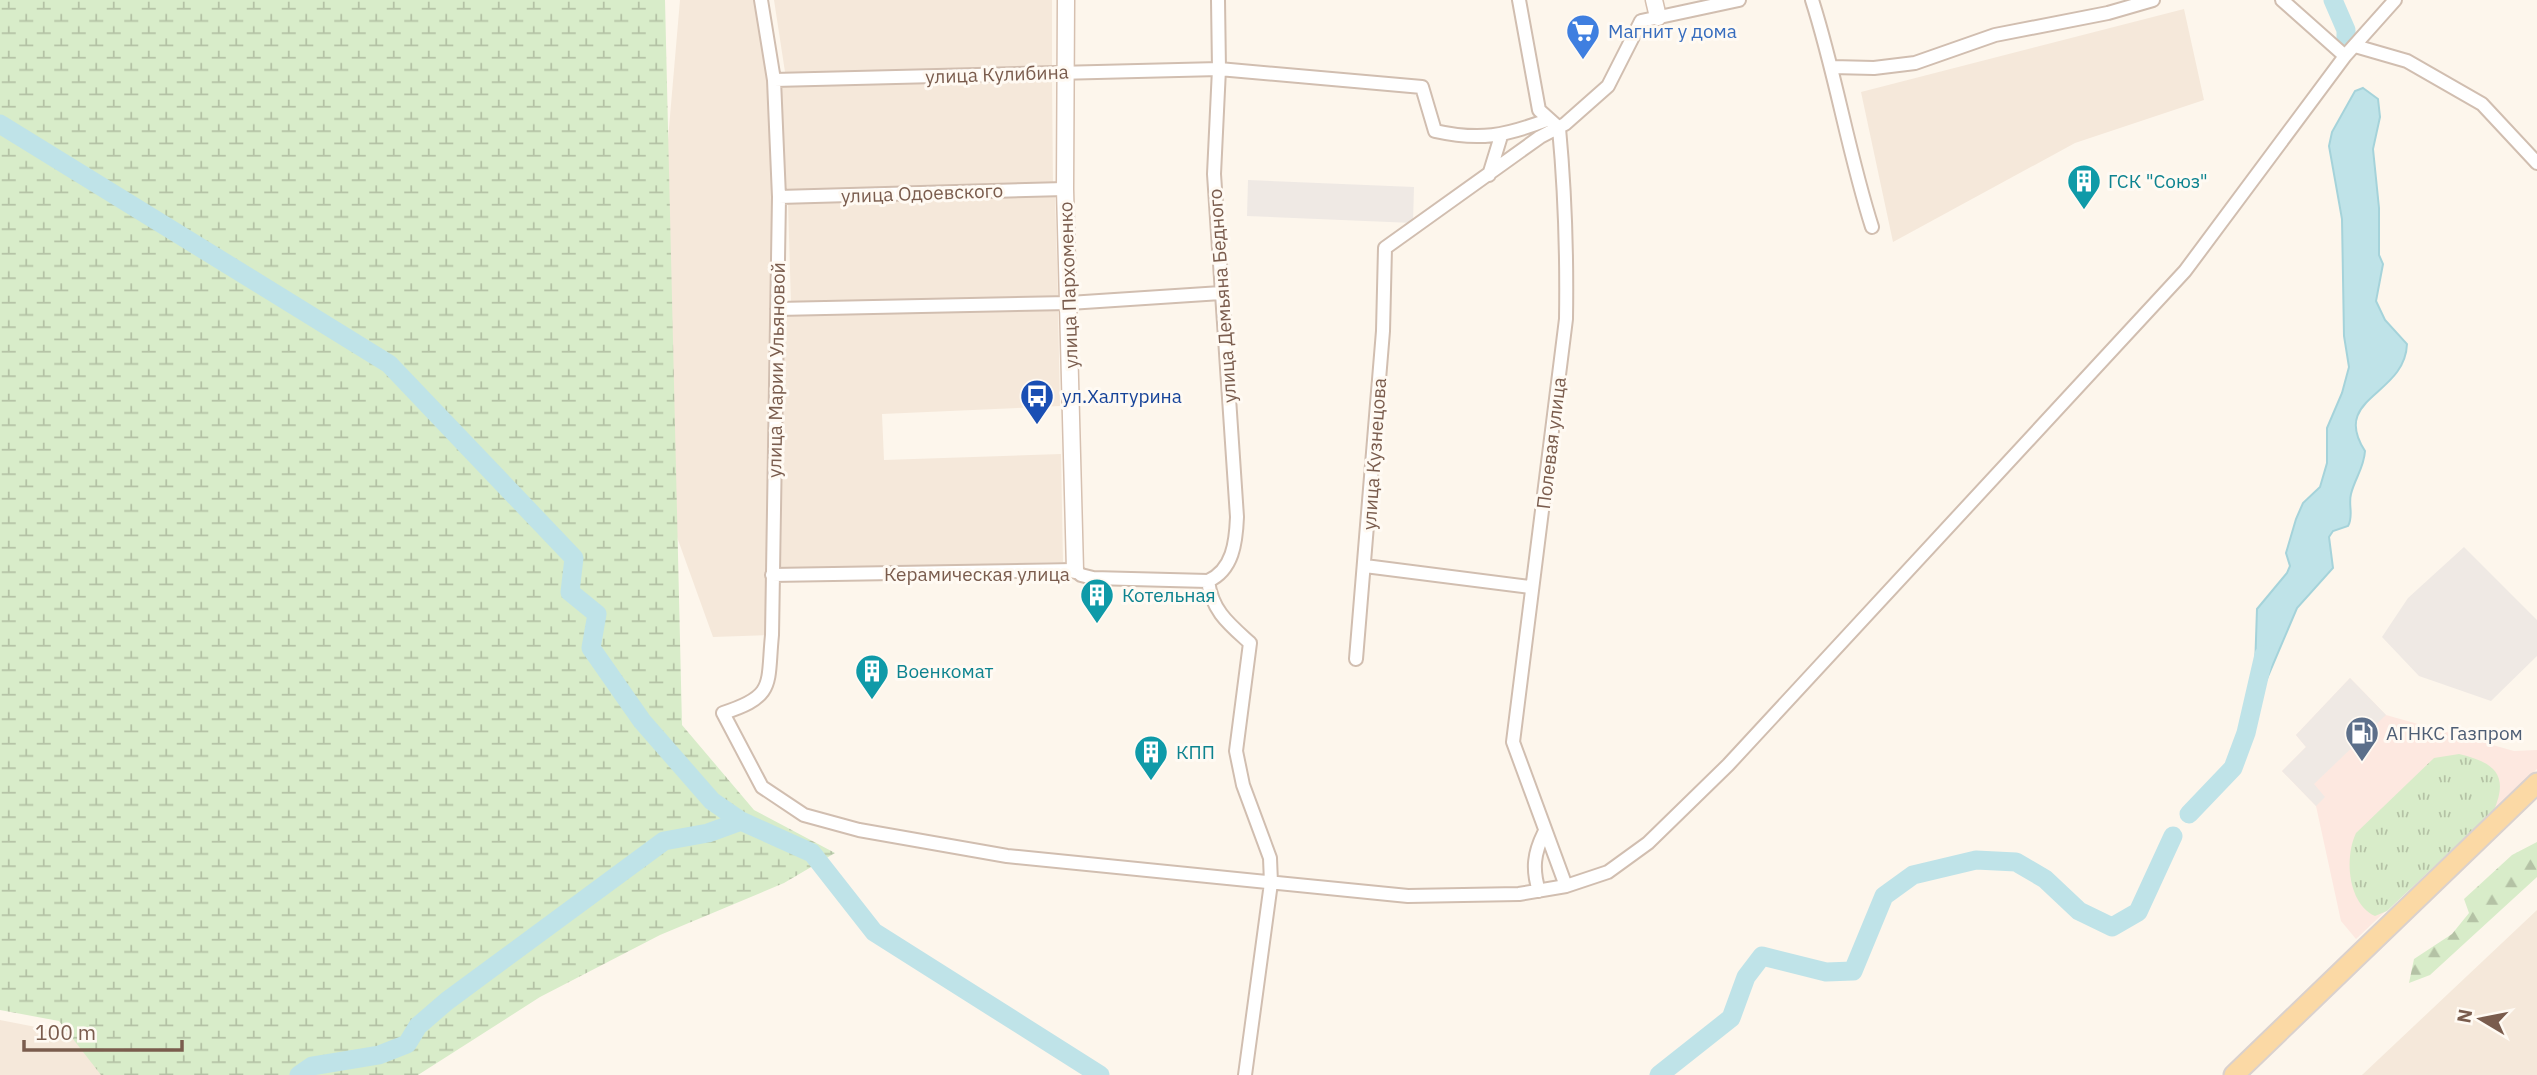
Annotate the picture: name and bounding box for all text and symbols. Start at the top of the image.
supermarket icon: Магнит у дома [1564,12,1602,61]
place label: Магнит у дома [1608,19,1737,43]
street label: улица Кулибина [925,60,1069,88]
building icon: ГСК "Союз" [2065,162,2103,211]
place label: ГСК "Союз" [2108,169,2208,193]
street label: улица Одоевского [840,178,1004,208]
street label: улица Демьяна Бедного [1203,188,1241,404]
street label: улица Пархоменко [1053,201,1083,369]
street label: улица Марии Ульяновой [762,262,790,478]
street label: Полевая улица [1531,376,1571,510]
bus stop icon: ул.Халтурина [1018,377,1056,426]
street label: улица Кузнецова [1357,377,1391,531]
place label: ул.Халтурина [1062,384,1182,408]
street label: Керамическая улица [884,562,1070,586]
building icon: Котельная [1078,576,1116,625]
place label: Котельная [1122,583,1216,607]
building icon: Военкомат [853,652,891,701]
place label: Военкомат [896,659,993,683]
fuel station icon: АГНКС Газпром [2343,714,2381,763]
place label: АГНКС Газпром [2386,721,2523,745]
building icon: КПП [1132,733,1170,782]
place label: КПП [1176,740,1215,764]
north arrow [2446,984,2516,1054]
text: N [2451,1007,2477,1025]
scale bar [24,1009,182,1052]
text: 100 m [35,1018,96,1046]

